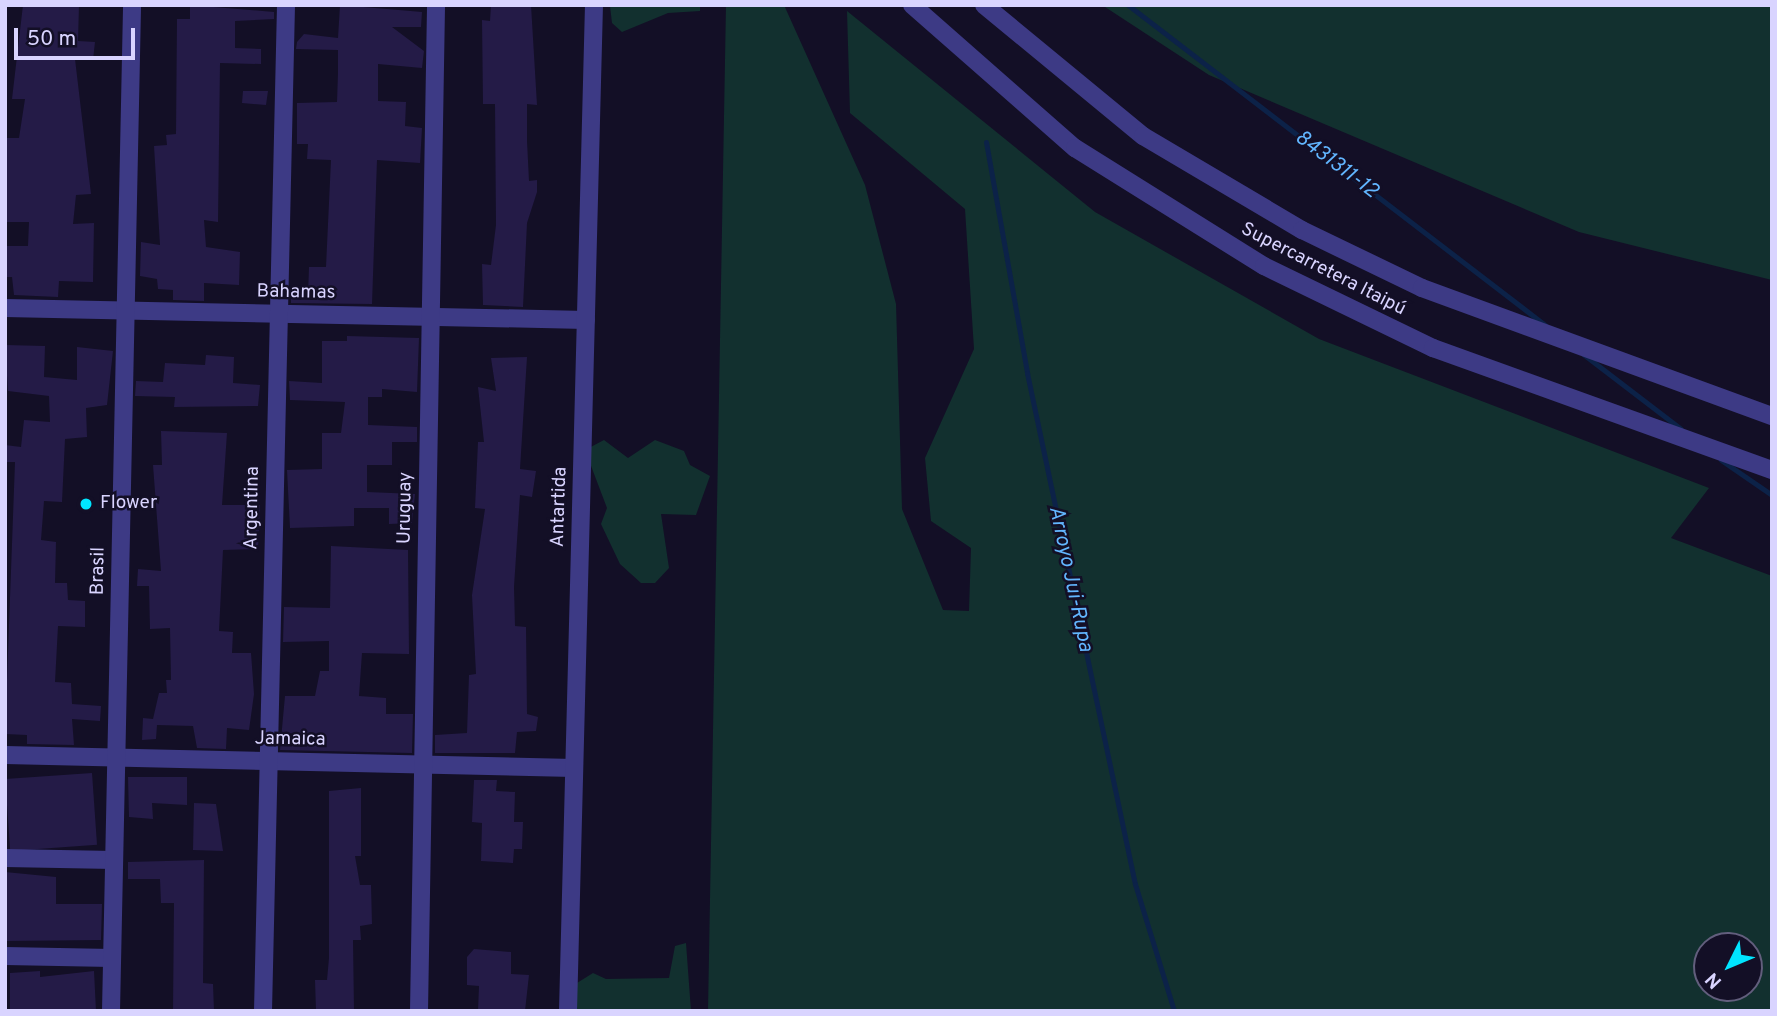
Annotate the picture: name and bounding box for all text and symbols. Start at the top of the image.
scale bar [18,14,138,58]
text: 50 m [27,26,76,53]
water label: 8431311-12 [1290,126,1382,204]
street label: Supercarretera Itaipú [1237,219,1409,321]
street label: Bahamas [256,281,336,305]
street label: Argentina [241,466,265,550]
street label: Antartida [547,466,573,548]
street label: Uruguay [394,472,418,544]
place label: Flower [100,493,157,515]
marker: Flower [78,496,94,512]
water label: Arroyo Jui-Rupa [1042,504,1098,654]
street label: Brasil [87,547,111,595]
street label: Jamaica [254,728,326,752]
north arrow [1693,932,1763,1002]
text: N [1701,967,1728,993]

